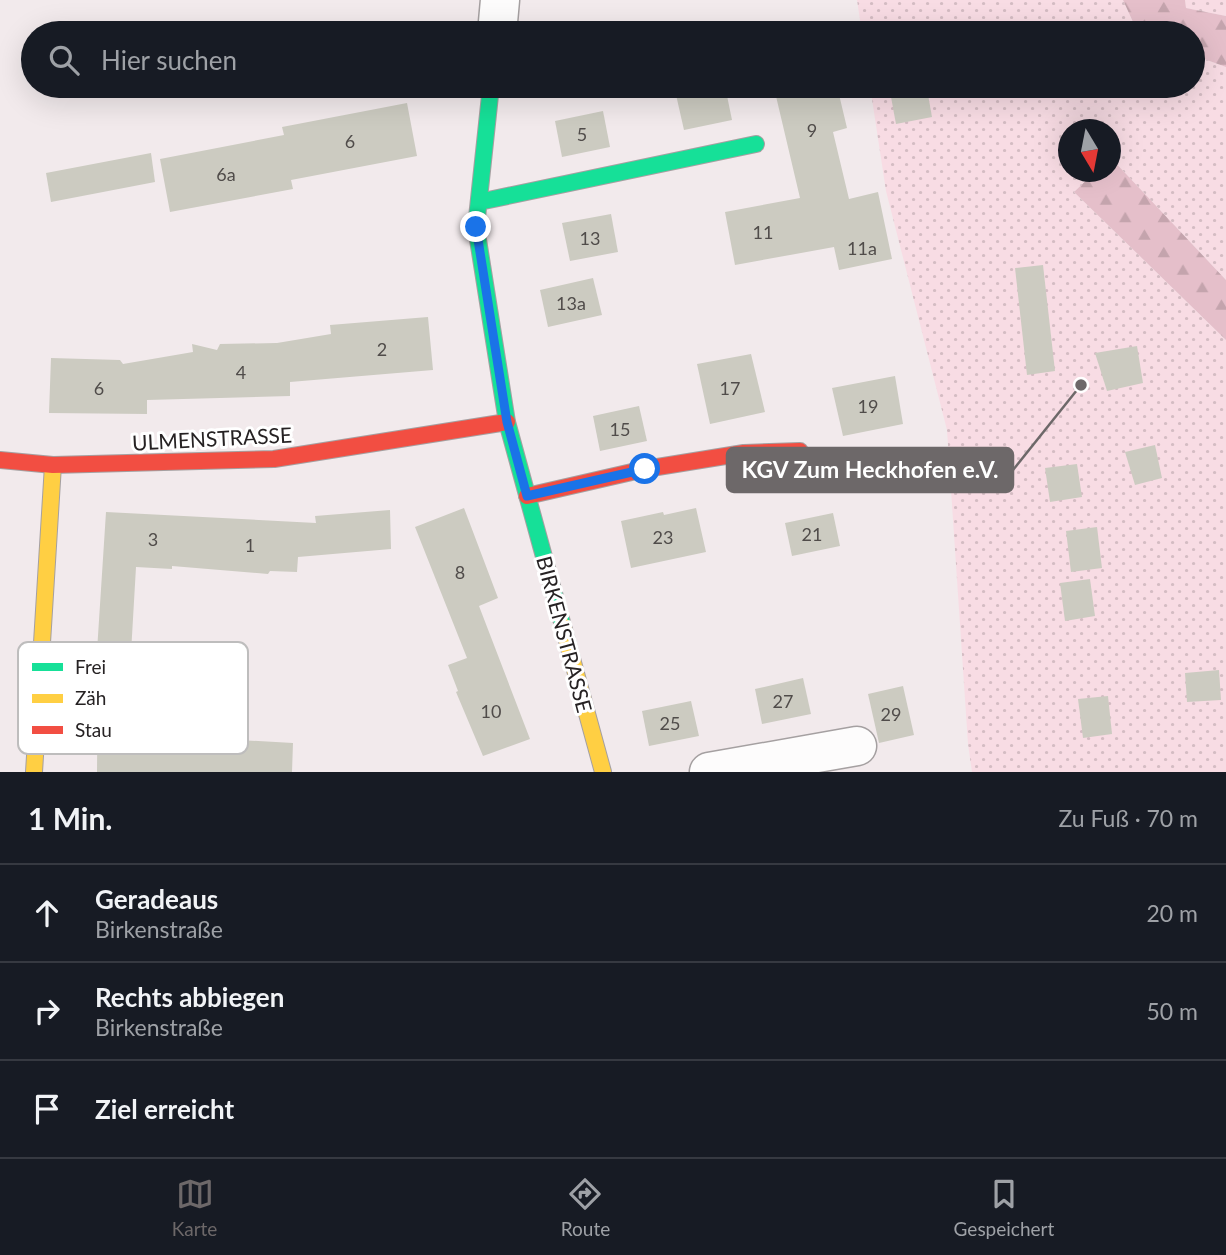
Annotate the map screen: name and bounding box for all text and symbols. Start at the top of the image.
search box [21,21,1205,98]
icon: search [45,41,83,79]
text: Hier suchen [101,44,237,76]
house number: 9 [807,119,817,141]
north arrow [1058,119,1121,182]
house number: 5 [577,123,587,145]
house number: 6 [345,130,355,152]
house number: 6a [216,163,236,185]
route end [460,211,491,242]
house number: 11 [753,221,773,243]
house number: 13 [580,227,600,249]
house number: 11a [847,237,877,259]
house number: 13a [556,292,586,314]
house number: 2 [377,338,387,360]
house number: 4 [236,361,246,383]
house number: 6 [94,377,104,399]
house number: 17 [720,377,740,399]
house number: 19 [858,395,878,417]
house number: 15 [610,418,630,440]
street label: ULMENSTRASSE [131,421,293,455]
callout: KGV Zum Heckhofen e.V. [727,448,1013,492]
route start [629,453,660,484]
text: KGV Zum Heckhofen e.V. [742,455,998,483]
house number: 21 [802,523,822,545]
house number: 23 [653,526,673,548]
house number: 3 [148,528,158,550]
house number: 1 [245,534,255,556]
street label: BIRKENSTRASSE [532,553,598,715]
house number: 8 [455,561,465,583]
legend [18,642,248,754]
text: Frei [75,655,106,678]
text: Zäh [75,686,106,709]
house number: 27 [773,690,793,712]
house number: 10 [481,700,501,722]
house number: 29 [881,703,901,725]
house number: 25 [660,712,680,734]
text: Stau [75,718,112,741]
text: 1 Min. [28,800,113,836]
text: Zu Fuß · 70 m [1058,804,1198,832]
text: Geradeaus [95,883,218,915]
icon: ahead [28,894,66,932]
text: 20 m [1147,899,1198,927]
text: Birkenstraße [95,915,223,943]
text: Rechts abbiegen [95,981,284,1013]
icon: right [28,992,66,1030]
text: 50 m [1147,997,1198,1025]
text: Birkenstraße [95,1013,223,1041]
icon: arrive [28,1090,66,1128]
text: Ziel erreicht [95,1093,234,1125]
tab: Karte [172,1175,217,1240]
tab: Route [561,1175,610,1240]
tab: Gespeichert [954,1175,1054,1240]

